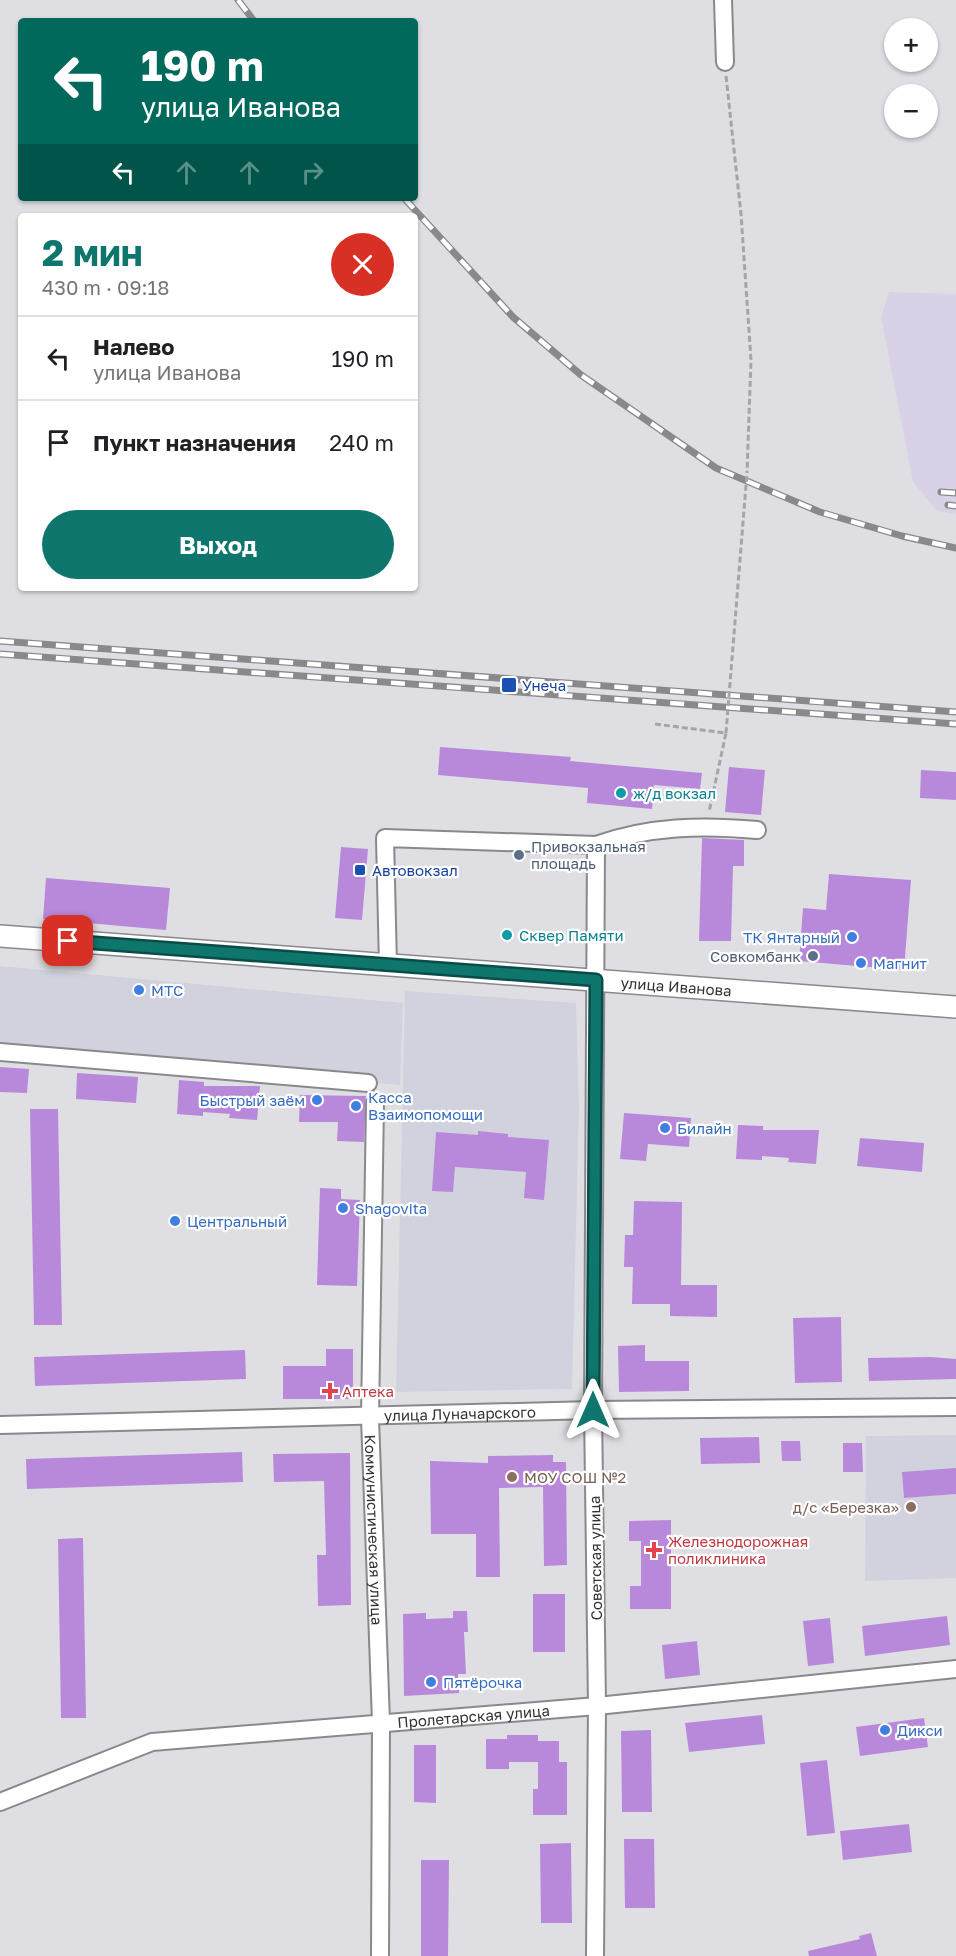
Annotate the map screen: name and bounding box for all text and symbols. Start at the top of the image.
map controls [884,18,938,138]
button: + [884,18,938,72]
text: 190 m [141,40,264,90]
icon: left [42,42,120,120]
button: − [884,84,938,138]
text: улица Иванова [141,91,341,123]
icon: left [107,156,140,189]
icon: ahead [170,156,203,189]
icon: ahead [233,156,266,189]
icon: right [296,156,329,189]
text: 2 мин [42,231,143,274]
button: close [331,233,394,296]
text: 430 m · 09:18 [42,275,169,299]
text: Налево [93,333,175,360]
icon: left [42,342,75,375]
text: 190 m [331,345,394,372]
text: улица Иванова [93,360,241,384]
icon: arrive [42,426,75,459]
text: Пункт назначения [93,429,296,456]
text: 240 m [329,429,394,456]
button: Выход [42,510,394,579]
marker: Унеча [500,676,518,694]
place label: Унеча [522,676,566,694]
place label: ж/д вокзал [633,784,716,802]
marker: ж/д вокзал [614,786,628,800]
place label: Привокзальная площадь [531,837,646,872]
marker: Привокзальная площадь [512,848,526,862]
place label: Автовокзал [372,861,458,879]
marker: Автовокзал [353,863,367,877]
pin [42,915,93,966]
icon: arrive [51,924,84,957]
place label: Сквер Памяти [519,926,624,944]
marker: Сквер Памяти [500,928,514,942]
place label: ТК Янтарный [743,928,840,946]
marker: ТК Янтарный [845,930,859,944]
place label: Совкомбанк [710,947,801,965]
marker: Совкомбанк [806,949,820,963]
place label: Магнит [873,954,928,972]
marker: Магнит [854,956,868,970]
street label: улица Иванова [620,973,732,999]
place label: МТС [151,981,183,999]
marker: МТС [132,983,146,997]
place label: Касса Взаимопомощи [368,1088,483,1123]
place label: Быстрый заём [200,1091,305,1109]
marker: Быстрый заём [310,1093,324,1107]
marker: Касса Взаимопомощи [349,1099,363,1113]
place label: Билайн [677,1119,732,1137]
marker: Билайн [658,1121,672,1135]
place label: Shagovita [355,1199,427,1217]
marker: Shagovita [336,1201,350,1215]
place label: Центральный [187,1212,287,1230]
marker: Центральный [168,1214,182,1228]
position arrow [561,1378,625,1442]
place label: Аптека [342,1382,394,1400]
marker: Аптека [323,1384,337,1398]
street label: улица Луначарского [384,1402,536,1424]
street label: Коммунистическая улица [362,1434,386,1626]
place label: МОУ СОШ №2 [524,1468,626,1486]
marker: МОУ СОШ №2 [505,1470,519,1484]
street label: Советская улица [585,1495,605,1621]
place label: д/с «Березка» [793,1498,899,1516]
marker: д/с «Березка» [904,1500,918,1514]
place label: Железнодорожная поликлиника [668,1532,808,1567]
marker: Железнодорожная поликлиника [645,1541,663,1559]
place label: Пятёрочка [443,1673,522,1691]
marker: Пятёрочка [424,1675,438,1689]
street label: Пролетарская улица [397,1701,550,1731]
place label: Дикси [897,1721,943,1739]
marker: Дикси [878,1723,892,1737]

